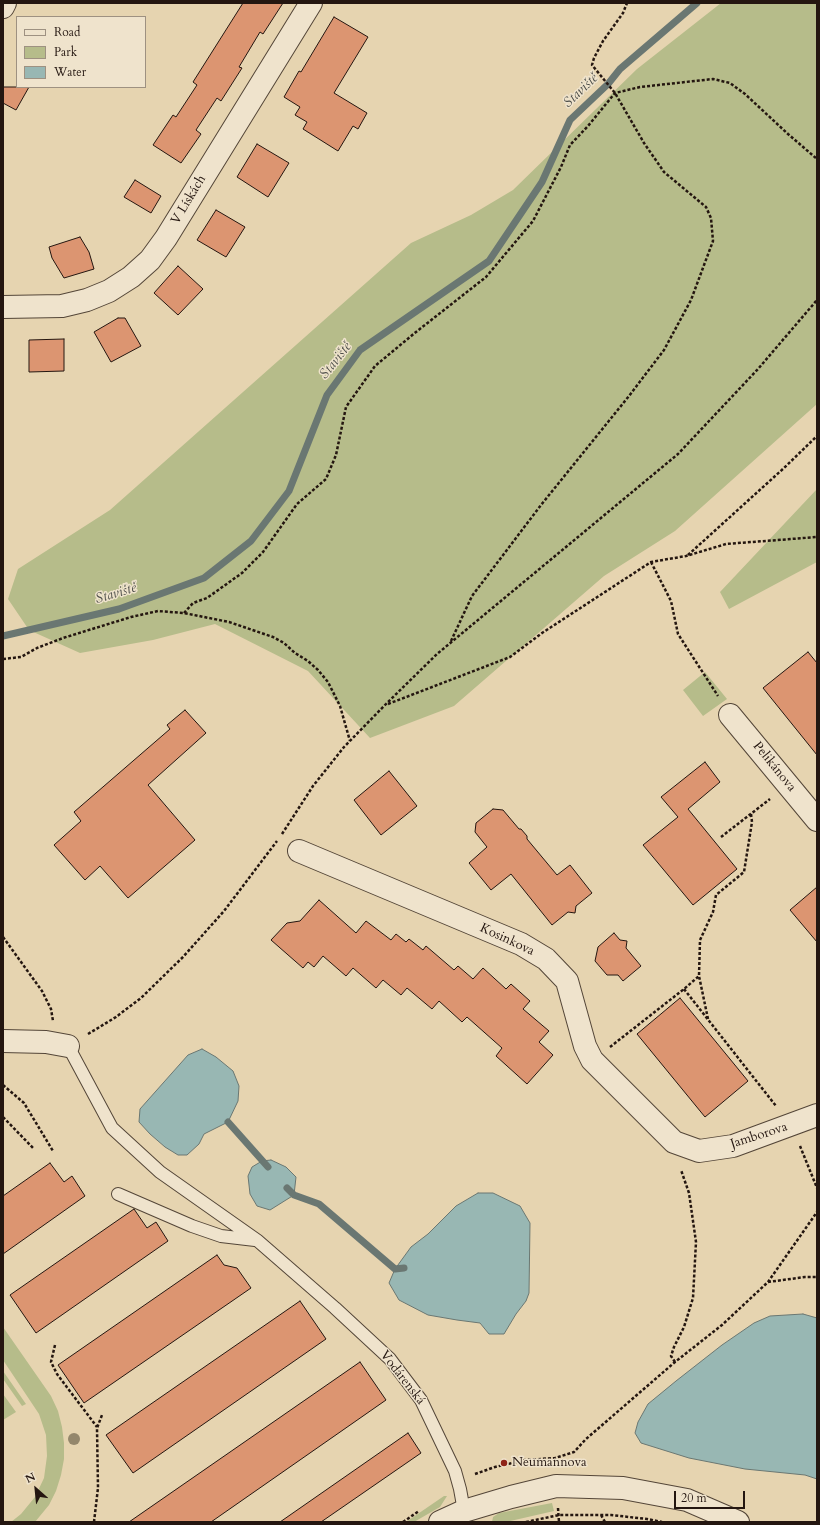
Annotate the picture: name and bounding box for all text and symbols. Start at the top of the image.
legend [16,16,146,88]
text: Road [54,24,80,40]
text: Park [54,44,77,60]
text: Water [54,64,86,80]
water label: Staviště [560,70,602,112]
street label: V Lískách [168,173,210,227]
water label: Staviště [316,339,356,383]
water label: Staviště [93,580,139,608]
street label: Pelikánova [749,739,799,795]
street label: Kosinkova [477,921,537,959]
street label: Jamborova [729,1119,789,1153]
street label: Vodárenská [376,1348,428,1408]
place label: Neumannova [512,1455,587,1471]
marker: Neumannova [499,1458,509,1468]
north arrow [16,1469,56,1509]
text: N [23,1469,38,1487]
scale bar [676,1483,747,1509]
text: 20 m [681,1490,707,1506]

